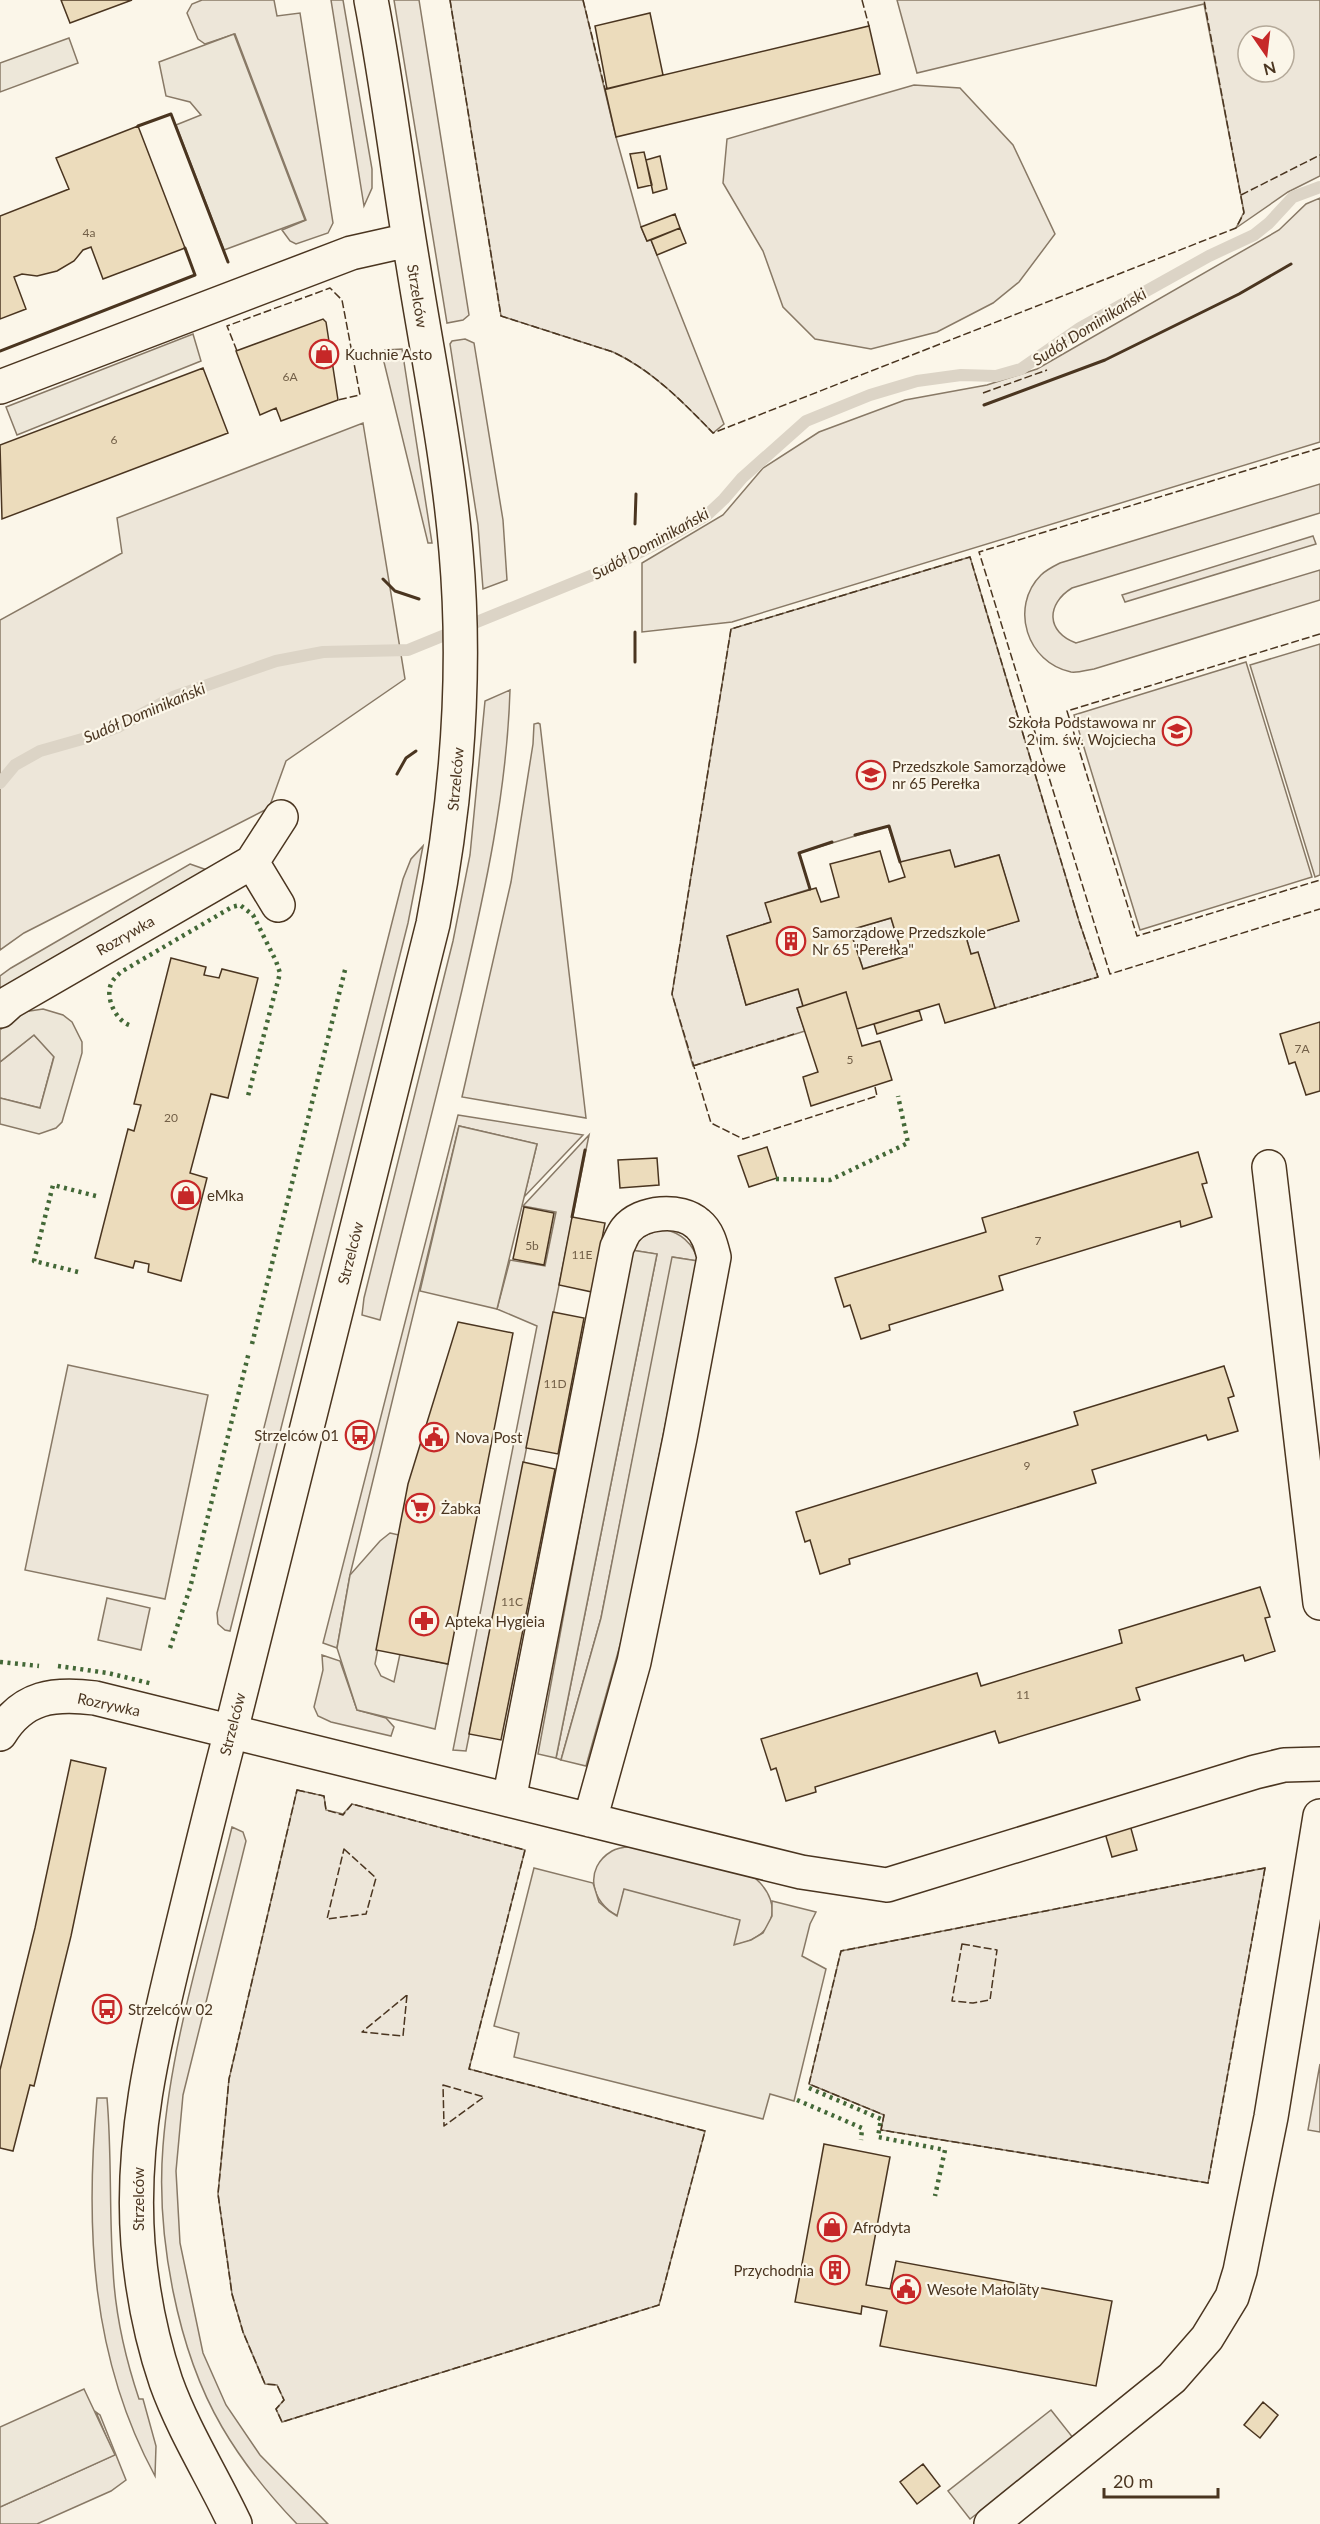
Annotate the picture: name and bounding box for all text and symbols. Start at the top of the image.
north arrow [1236,24,1296,84]
text: N [1261,58,1278,80]
house number: 4a [83,225,95,240]
street label: Strzelców [404,263,432,329]
water label: Sudół Dominikański [1029,283,1150,369]
shop icon: Kuchnie Asto [308,338,340,370]
place label: Kuchnie Asto [345,345,432,363]
house number: 6A [282,369,298,384]
house number: 6 [111,432,118,447]
water label: Sudół Dominikański [588,503,712,583]
water label: Sudół Dominikański [80,678,208,746]
place label: Szkoła Podstawowa nr 2 im. św. Wojciecha [1008,713,1157,748]
school or university icon: Szkoła Podstawowa nr 2 im. św. Wojciecha [1161,715,1193,747]
street label: Strzelców [443,746,467,812]
place label: Przedszkole Samorządowe nr 65 Perełka [892,757,1066,792]
school or university icon: Przedszkole Samorządowe nr 65 Perełka [855,759,887,791]
street label: Rozrywka [93,911,157,959]
place label: Samorządowe Przedszkole Nr 65 "Perełka" [812,923,986,958]
building icon: Samorządowe Przedszkole Nr 65 "Perełka" [775,925,807,957]
house number: 7A [1294,1041,1310,1056]
house number: 5 [847,1052,854,1067]
house number: 20 [164,1110,178,1125]
shop icon: eMka [170,1179,202,1211]
place label: eMka [207,1186,244,1204]
street label: Strzelców [334,1220,367,1286]
house number: 7 [1035,1233,1042,1248]
house number: 5b [525,1238,539,1253]
house number: 11E [572,1247,592,1262]
house number: 11D [543,1376,567,1391]
bus stop icon: Strzelców 01 [344,1419,376,1451]
public building icon: Nova Post [418,1421,450,1453]
place label: Strzelców 01 [254,1426,339,1444]
place label: Nova Post [455,1428,523,1446]
house number: 9 [1024,1458,1031,1473]
supermarket icon: Żabka [404,1492,436,1524]
place label: Żabka [441,1499,481,1517]
house number: 11C [501,1594,523,1609]
pharmacy icon: Apteka Hygieia [408,1605,440,1637]
place label: Apteka Hygieia [445,1612,545,1630]
house number: 11 [1016,1687,1030,1702]
street label: Rozrywka [76,1689,142,1719]
street label: Strzelców [216,1691,249,1757]
bus stop icon: Strzelców 02 [91,1993,123,2025]
place label: Strzelców 02 [128,2000,213,2018]
street label: Strzelców [129,2167,147,2231]
shop icon: Afrodyta [816,2211,848,2243]
place label: Afrodyta [853,2218,911,2236]
building icon: Przychodnia [819,2254,851,2286]
place label: Przychodnia [734,2261,814,2279]
public building icon: Wesołe Małolaty [890,2273,922,2305]
place label: Wesołe Małolaty [927,2280,1040,2298]
scale bar [1104,2461,1218,2499]
text: 20 m [1113,2470,1153,2492]

